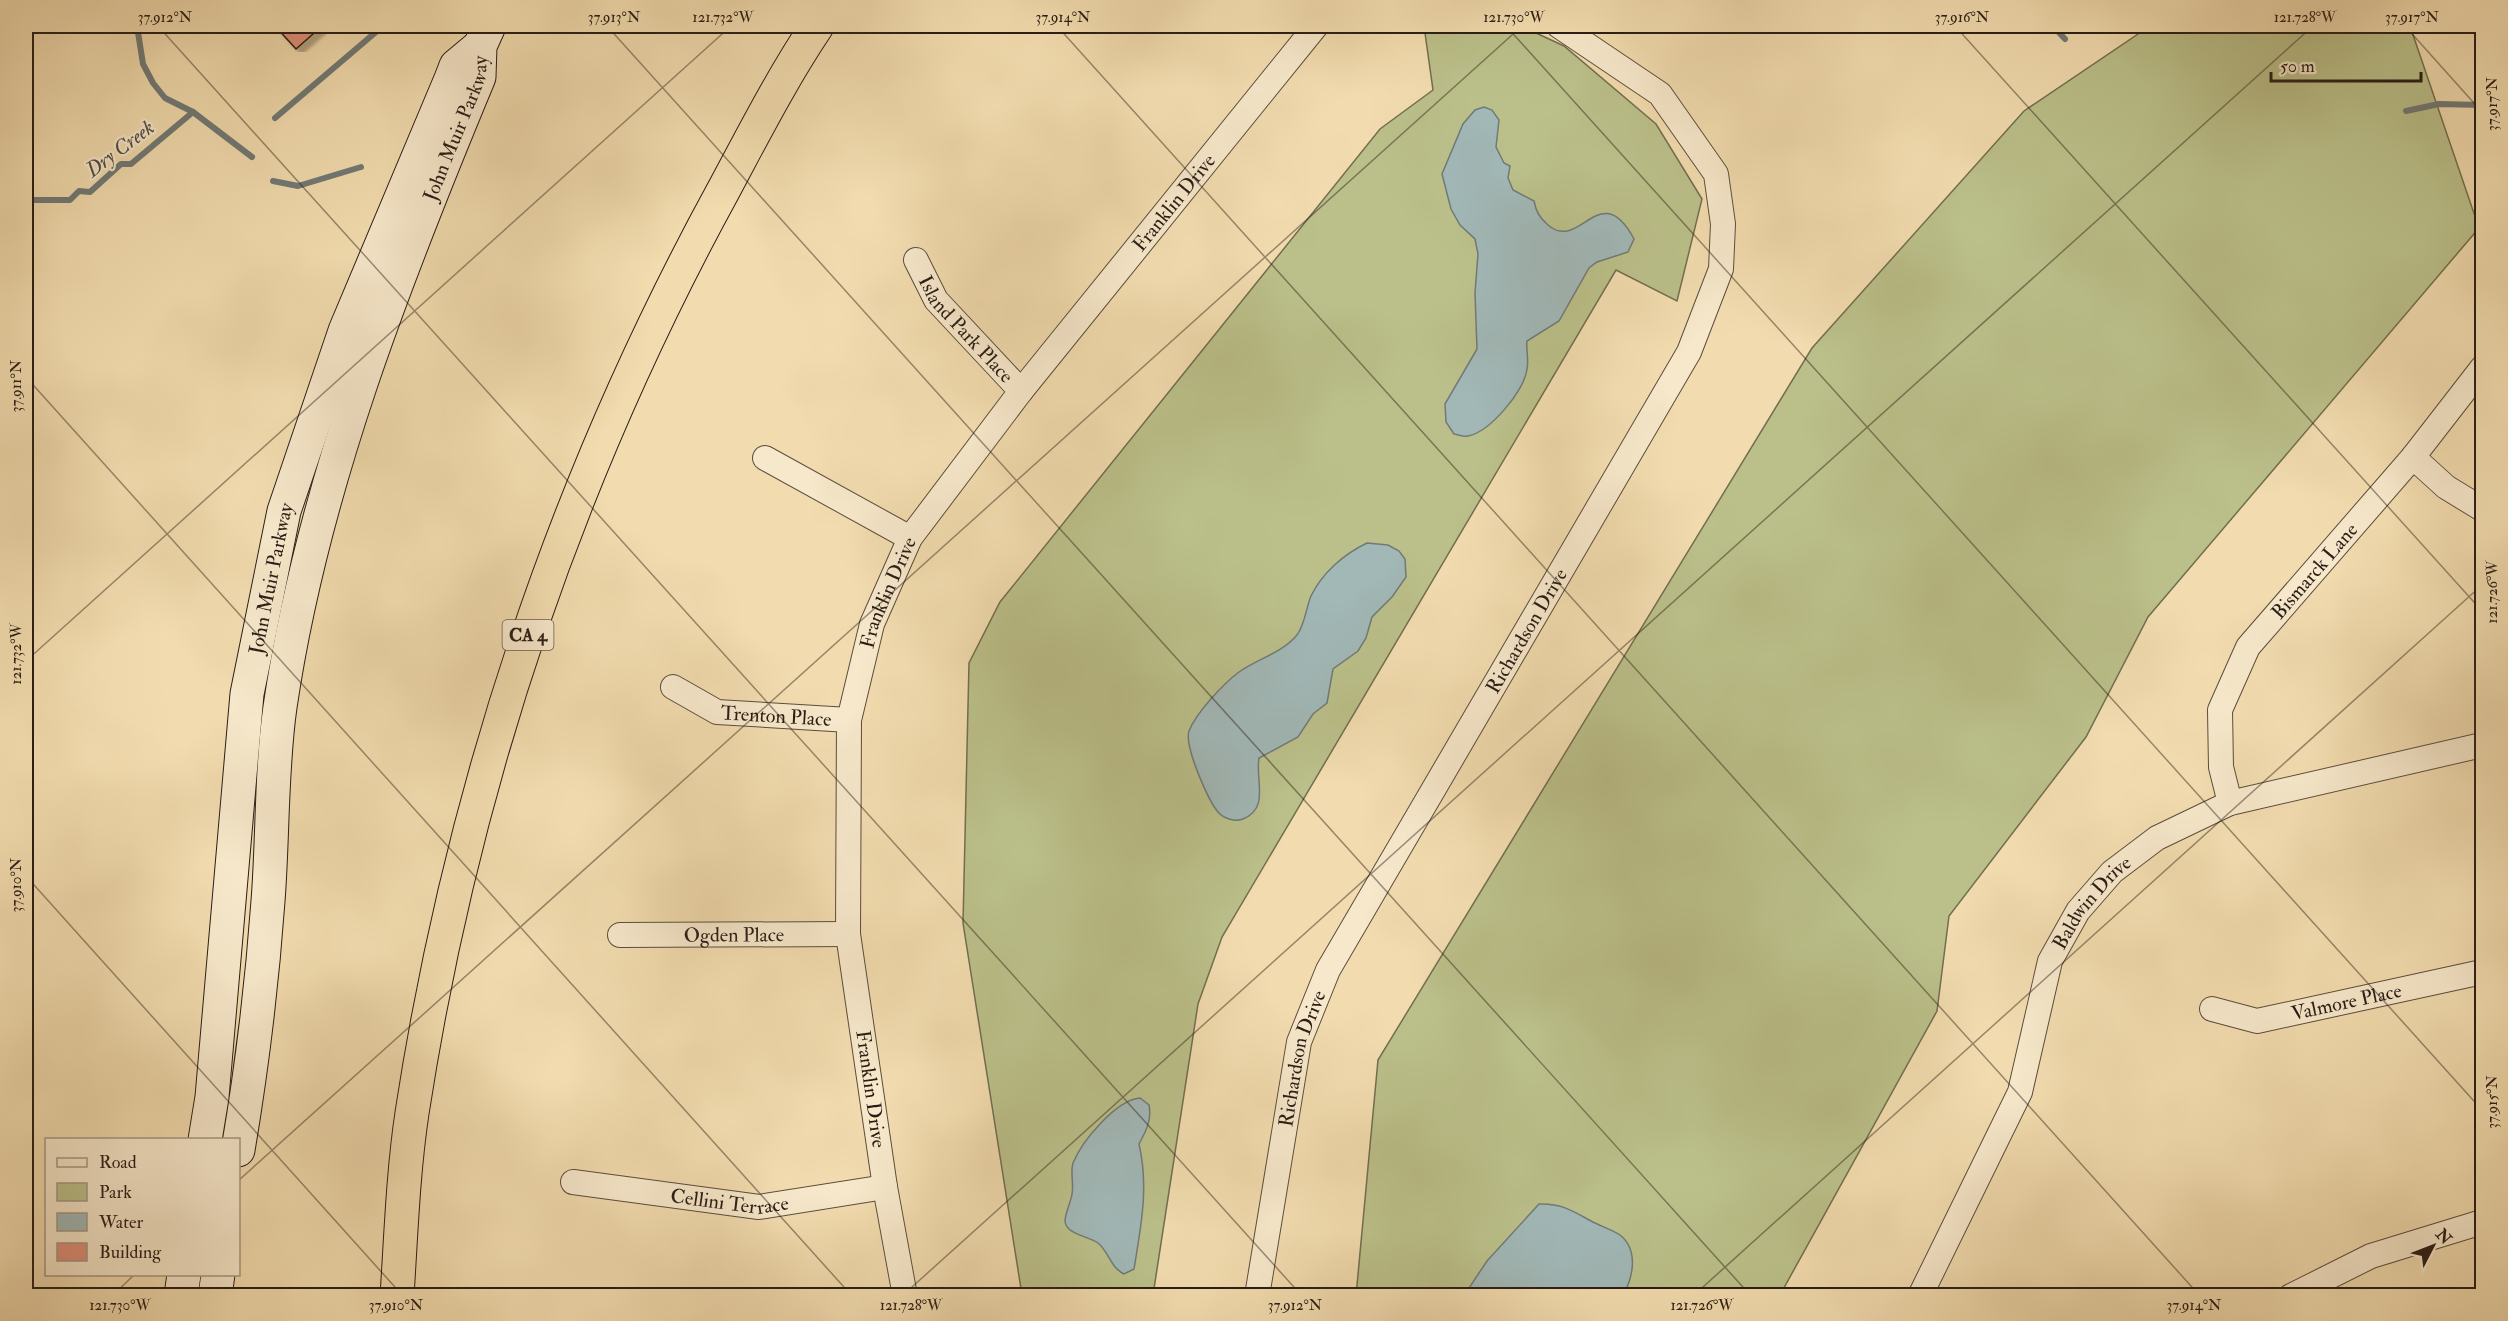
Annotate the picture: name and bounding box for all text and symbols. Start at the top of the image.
text: 37.912°N [138,8,193,27]
text: 37.913°N [588,8,641,27]
text: 121.732°W [692,8,754,27]
text: 37.914°N [1035,8,1091,27]
text: 121.730°W [1483,8,1545,27]
text: 37.916°N [1935,8,1990,27]
text: 121.728°W [2274,8,2337,27]
text: 37.917°N [2385,8,2439,27]
scale bar [2271,45,2421,83]
street label: John Muir Parkway [417,54,493,205]
text: 50 m [2280,55,2315,78]
text: 37.917°N [2483,77,2502,131]
water label: Dry Creek [79,114,160,184]
street label: Franklin Drive [1127,148,1220,256]
street label: Island Park Place [913,271,1019,388]
text: 37.911°N [7,359,26,412]
street label: John Muir Parkway [243,498,299,657]
street label: Bismarck Lane [2266,517,2363,624]
street label: Franklin Drive [854,533,921,651]
text: 121.726°W [2483,560,2502,624]
street label: Richardson Drive [1480,564,1572,698]
road number: CA 4 [502,620,554,650]
text: 121.732°W [7,623,26,685]
street label: Trenton Place [720,700,832,731]
street label: Baldwin Drive [2047,850,2136,954]
text: 37.910°N [7,857,26,912]
street label: Ogden Place [684,922,784,947]
street label: Valmore Place [2289,977,2404,1026]
street label: Richardson Drive [1273,987,1331,1129]
street label: Franklin Drive [850,1029,892,1149]
text: 37.915°N [2483,1075,2502,1129]
legend [45,1138,240,1276]
text: Road [99,1151,137,1174]
text: Park [99,1181,132,1204]
street label: Cellini Terrace [669,1183,790,1220]
text: Water [98,1211,143,1234]
north arrow [2403,1216,2463,1276]
text: N [2431,1224,2456,1249]
text: Building [99,1241,162,1264]
text: 121.730°W [89,1296,151,1315]
text: 37.910°N [369,1296,424,1315]
text: 121.728°W [880,1296,943,1315]
text: 37.912°N [1268,1296,1323,1315]
text: 121.726°W [1670,1296,1734,1315]
text: 37.914°N [2166,1296,2222,1315]

